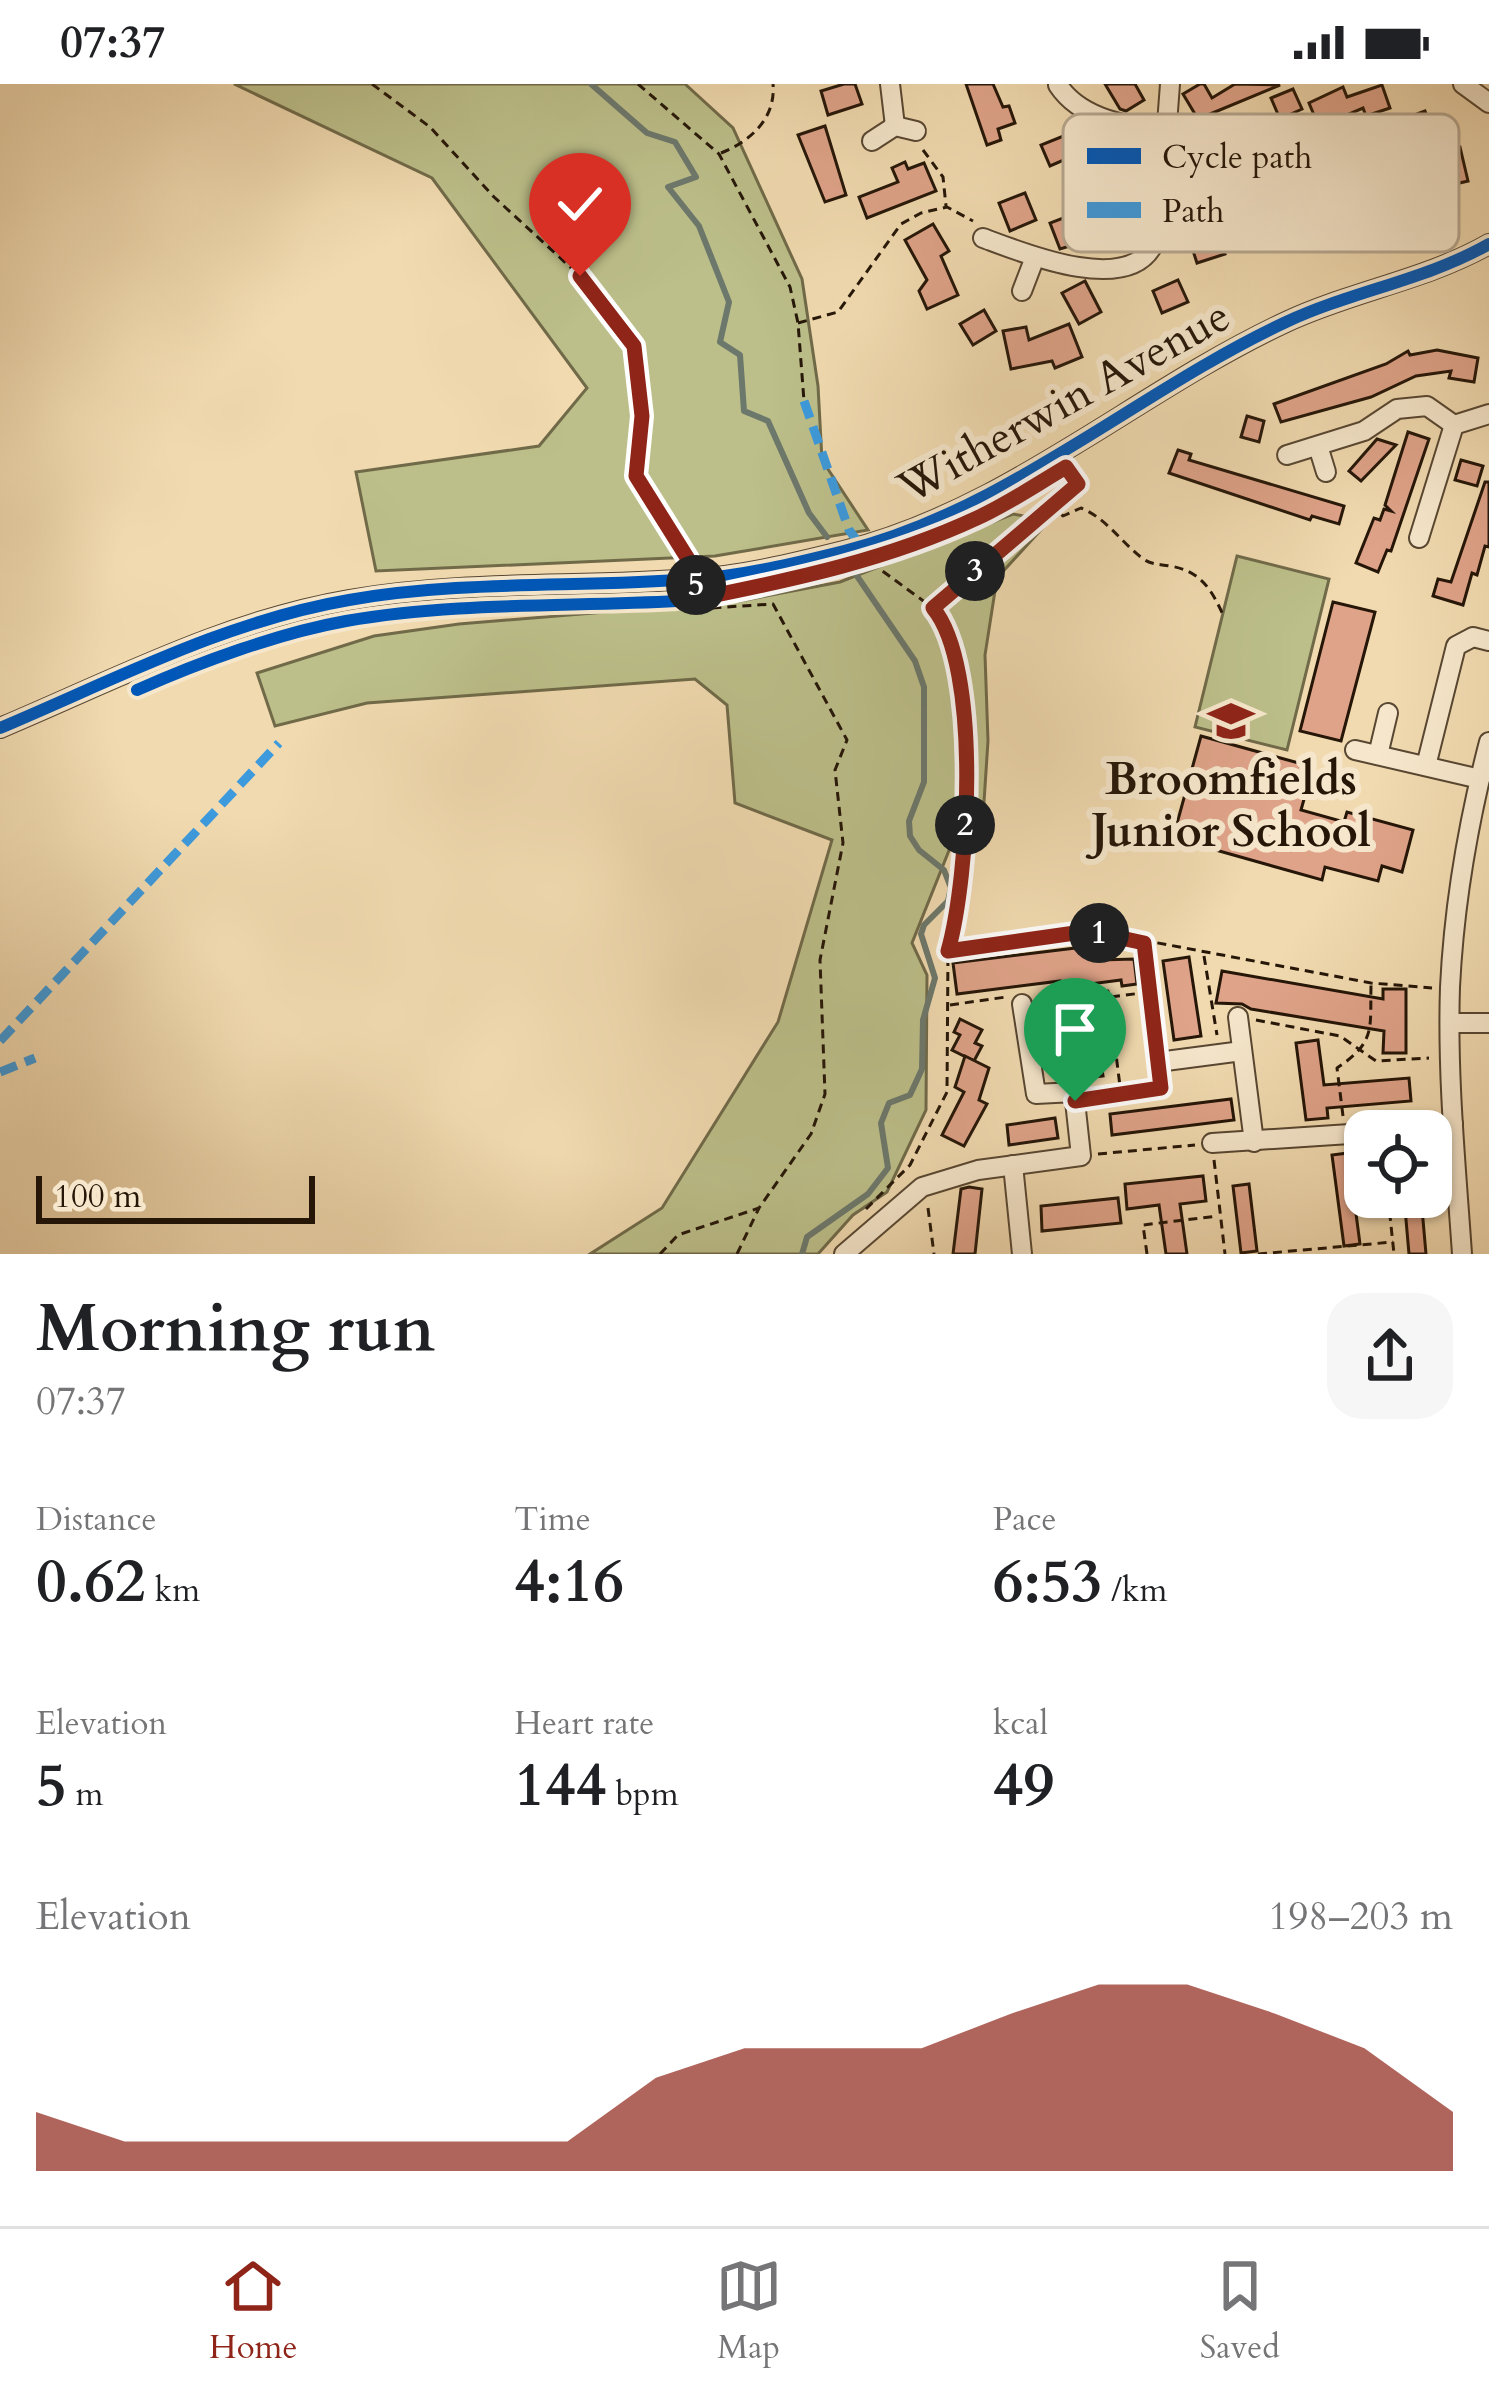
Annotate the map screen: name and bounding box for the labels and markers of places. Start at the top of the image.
pin [529,153,631,276]
pin: 3 [945,541,1005,601]
pin: 5 [666,555,726,615]
school or university icon: Broomfields Junior School [1206,696,1256,746]
place label: Broomfields Junior School [1085,749,1371,862]
pin: 2 [935,795,995,855]
pin: 1 [1069,903,1129,963]
pin [1024,978,1126,1101]

